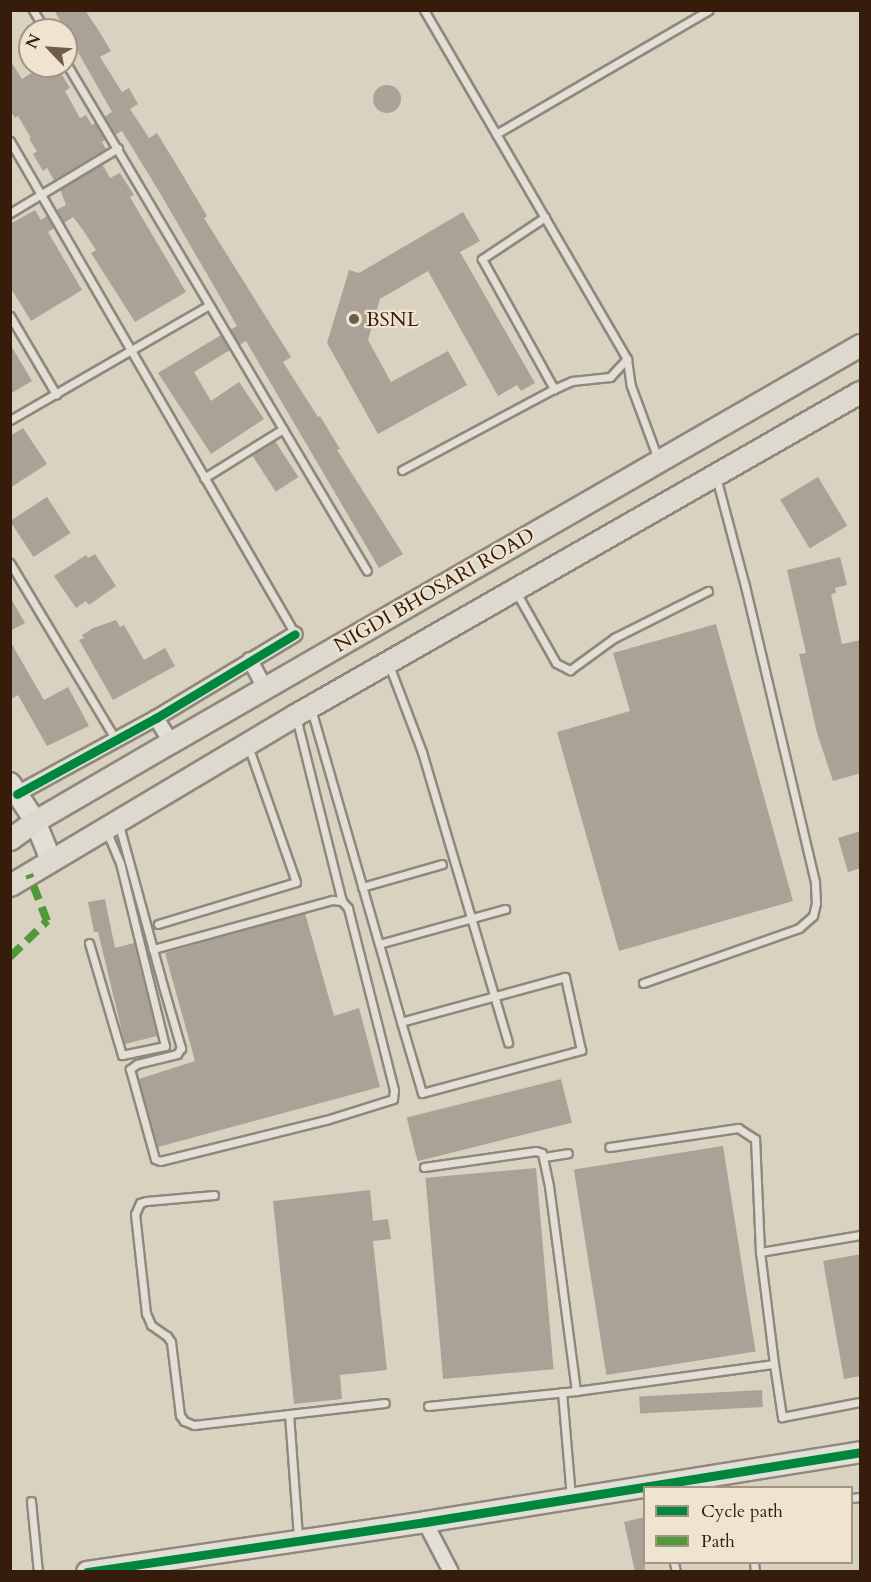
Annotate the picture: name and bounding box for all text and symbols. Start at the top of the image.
north arrow [18,18,78,78]
text: N [21,30,46,52]
place label: BSNL [366,307,419,331]
marker: BSNL [347,312,361,326]
street label: NIGDI BHOSARI ROAD [329,523,539,657]
legend [643,1486,853,1564]
text: Cycle path [701,1499,783,1524]
text: Path [701,1529,735,1554]

